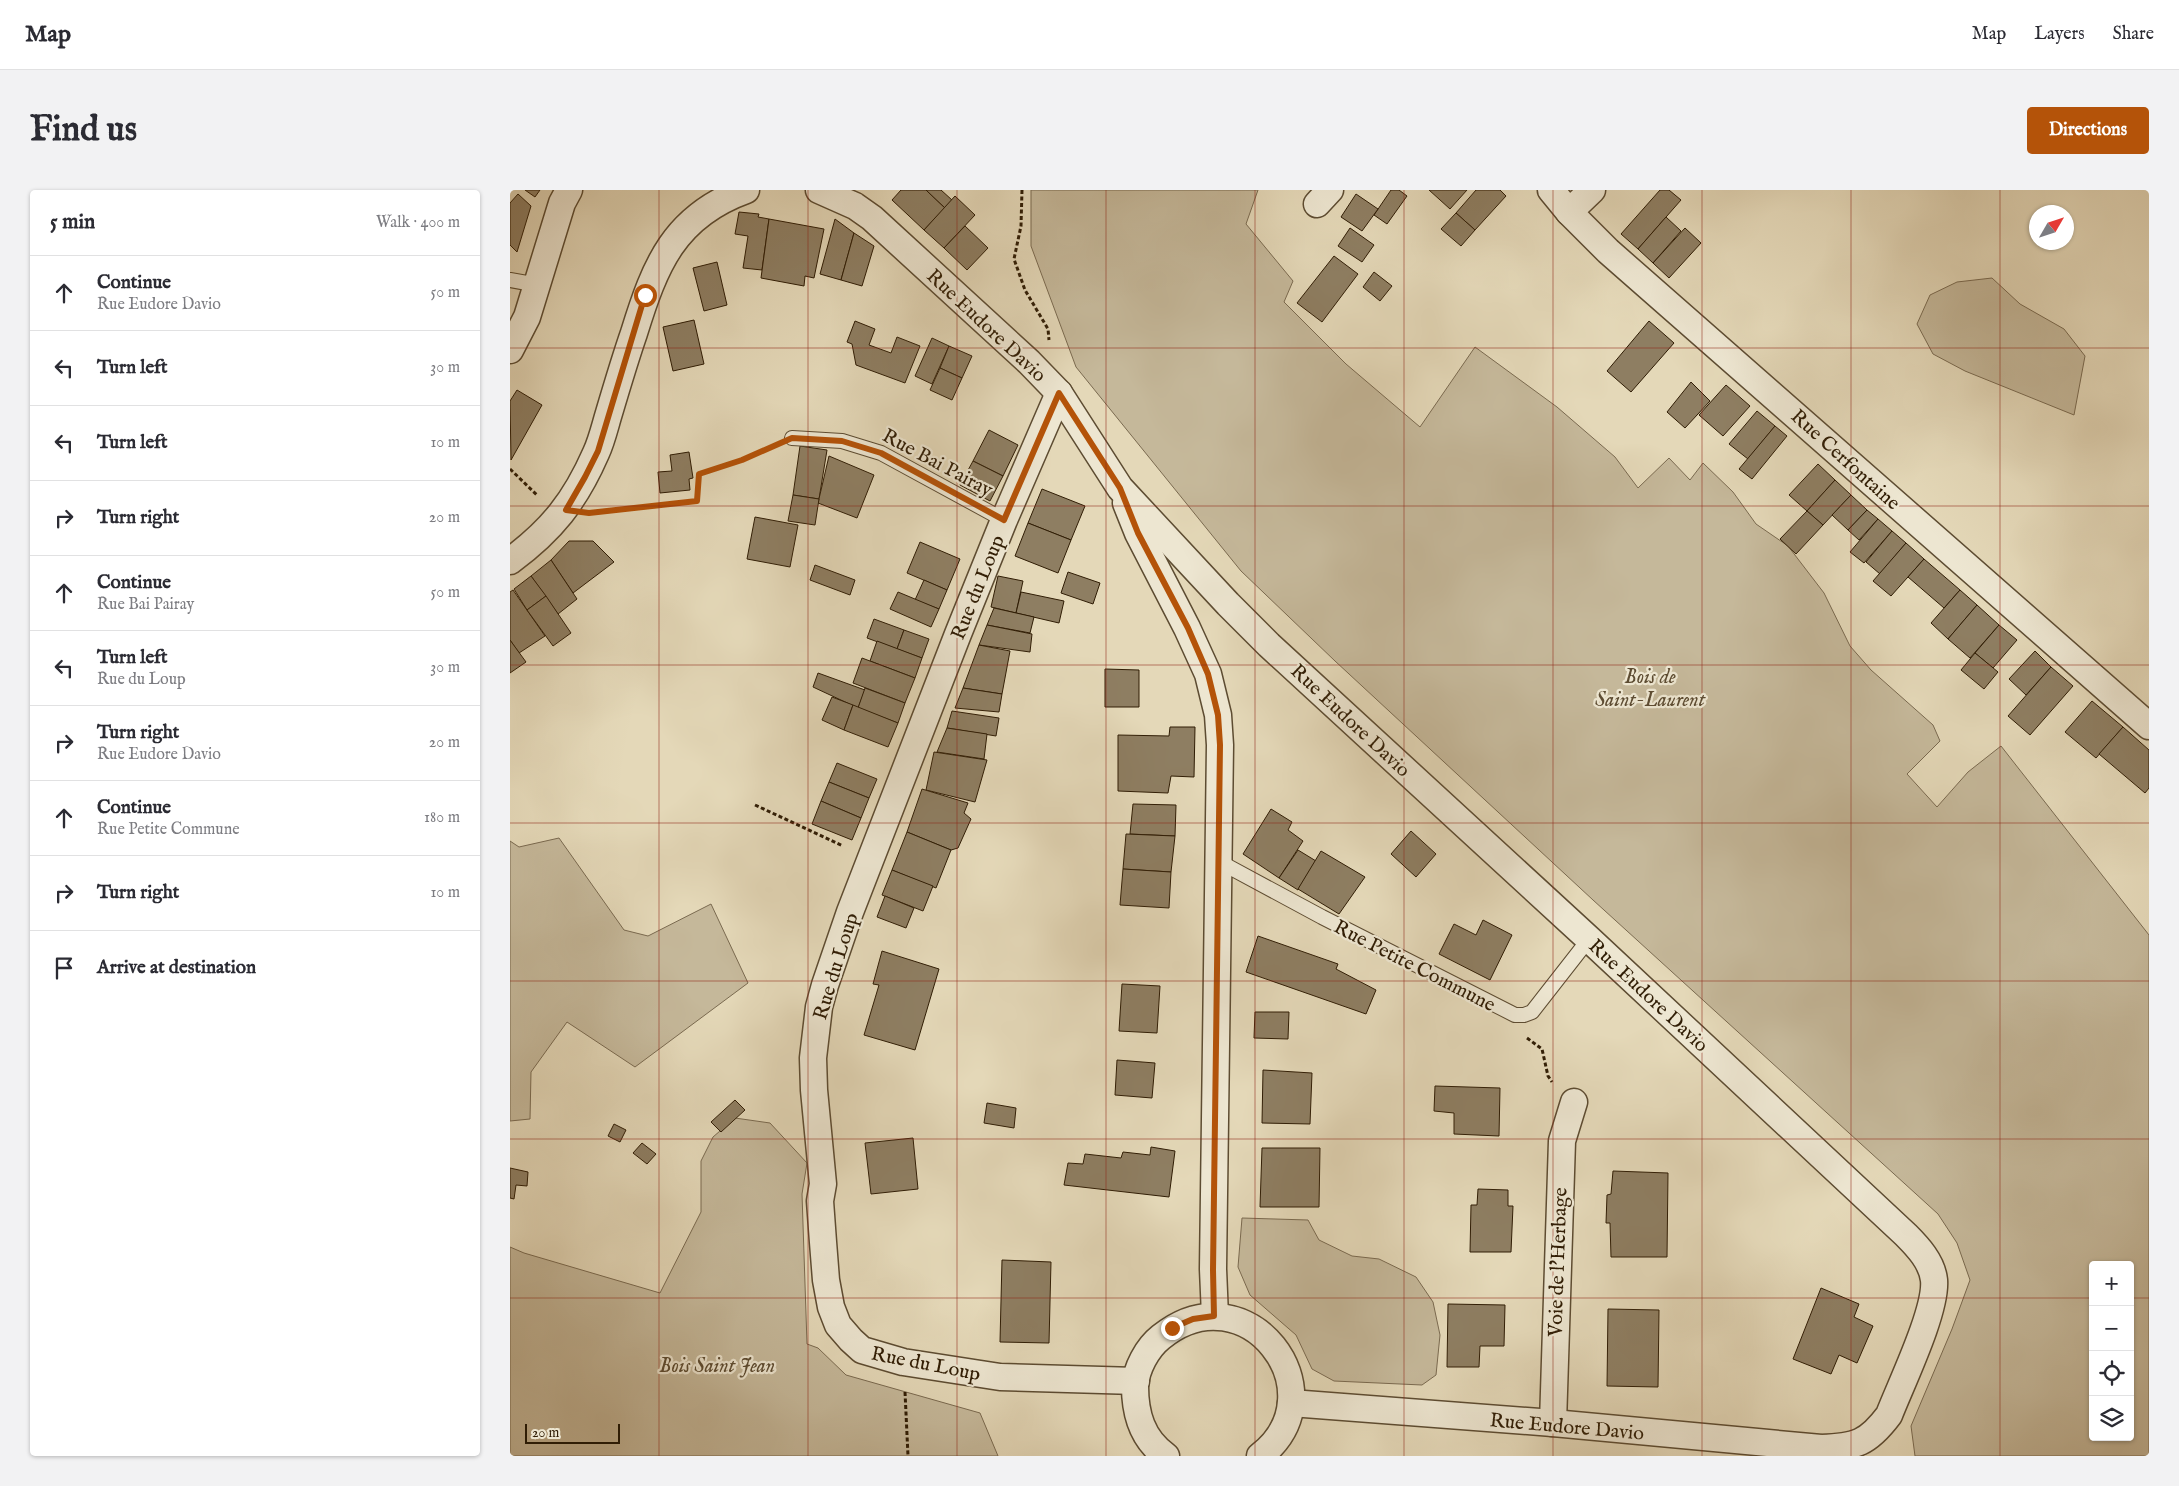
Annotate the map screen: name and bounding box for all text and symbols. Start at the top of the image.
text: Map [25,19,71,50]
text: Map [1972,23,2006,46]
text: Layers [2034,23,2085,46]
text: Share [2113,23,2154,46]
button: Directions [2027,107,2149,154]
text: Find us [30,108,137,153]
north arrow [2029,205,2074,250]
text: 5 min [50,209,95,236]
text: Walk · 400 m [376,213,460,233]
street label: Rue Eudore Davio [921,264,1051,388]
text: Continue [97,271,171,295]
icon: ahead [50,279,78,307]
text: 50 m [431,283,460,303]
route start [634,284,657,307]
text: Rue Eudore Davio [97,295,221,315]
icon: left [50,354,78,382]
text: Turn left [97,356,168,380]
text: 30 m [430,358,460,378]
street label: Rue Cerfontaine [1785,404,1905,516]
street label: Rue Bai Pairay [878,424,997,503]
icon: left [50,429,78,457]
text: Turn left [97,431,168,455]
text: 10 m [430,433,460,453]
icon: right [50,504,78,532]
text: Turn right [97,506,179,530]
text: 20 m [429,508,460,528]
street label: Rue du Loup [946,531,1011,644]
text: Continue [97,571,171,595]
icon: ahead [50,579,78,607]
text: 50 m [431,583,460,603]
text: Rue Bai Pairay [97,595,194,615]
text: Turn left [97,646,168,670]
icon: left [50,654,78,682]
text: 30 m [430,658,460,678]
street label: Rue Eudore Davio [1285,659,1415,783]
park label: Bois de Saint-Laurent [1595,665,1707,713]
text: Rue du Loup [97,670,186,690]
text: Turn right [97,721,179,745]
icon: right [50,729,78,757]
text: 20 m [429,733,460,753]
text: Rue Eudore Davio [97,745,221,765]
text: Continue [97,796,171,820]
icon: ahead [50,804,78,832]
text: 180 m [424,808,460,828]
text: Rue Petite Commune [97,820,240,840]
icon: right [50,879,78,907]
text: Turn right [97,881,179,905]
text: 10 m [430,883,460,903]
street label: Rue du Loup [808,910,865,1023]
street label: Rue Petite Commune [1329,915,1499,1018]
street label: Rue Eudore Davio [1583,934,1713,1058]
icon: arrive [50,954,78,982]
text: Arrive at destination [97,956,256,980]
street label: Voie de l'Herbage [1543,1187,1574,1338]
map controls [2089,1261,2134,1441]
button: + [2089,1261,2134,1306]
button: − [2089,1306,2134,1351]
route end [1161,1317,1184,1340]
street label: Rue du Loup [869,1342,983,1387]
button: locate [2089,1351,2134,1396]
park label: Bois Saint Jean [659,1354,775,1379]
button: layers [2089,1396,2134,1441]
street label: Rue Eudore Davio [1489,1408,1645,1447]
scale bar [525,1421,620,1444]
text: 20 m [532,1424,559,1442]

